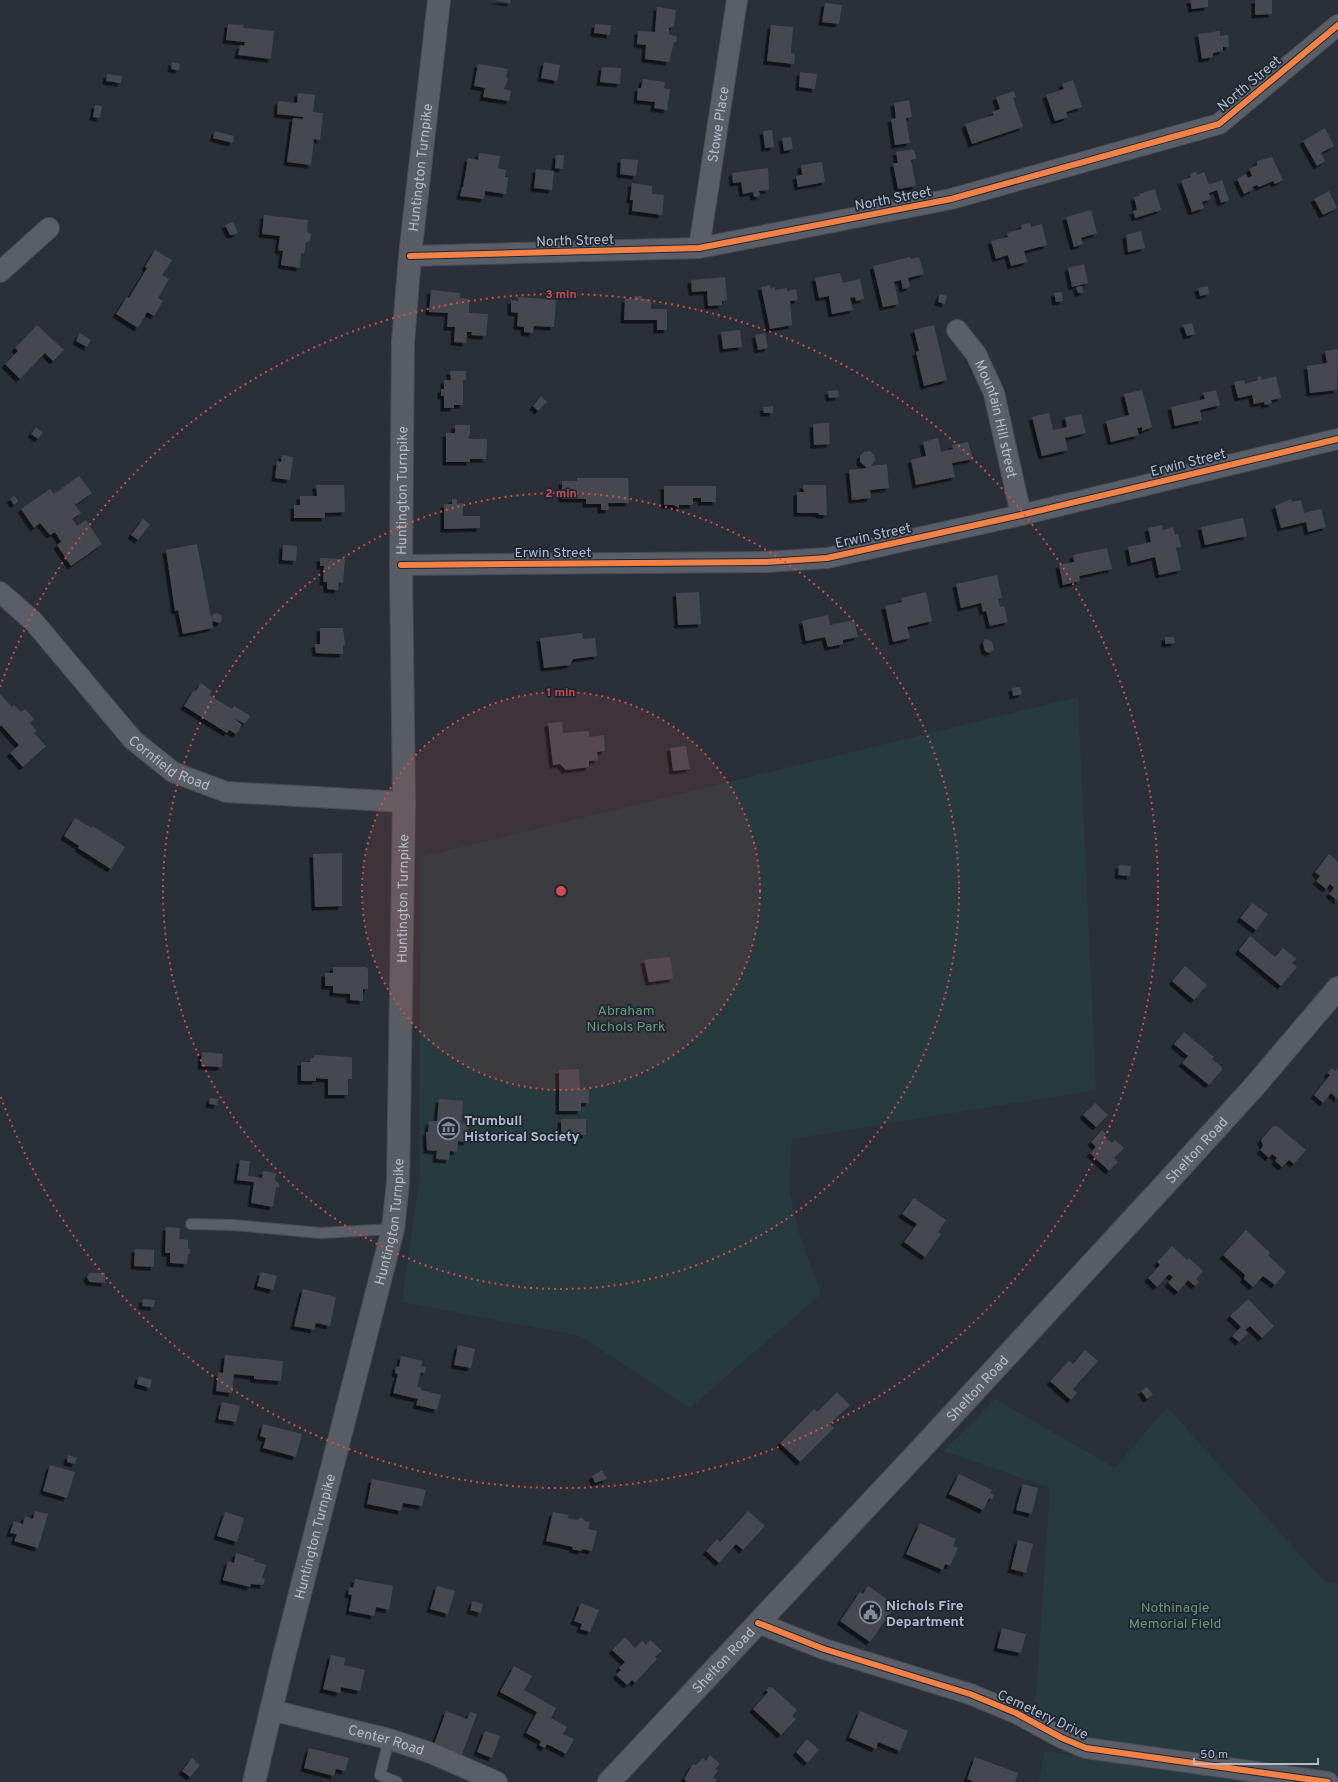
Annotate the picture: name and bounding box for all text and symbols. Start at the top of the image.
street label: North Street [1215,53,1285,116]
street label: Stowe Place [705,86,734,164]
street label: Huntington Turnpike [406,103,437,232]
street label: North Street [853,184,933,215]
street label: North Street [536,232,614,251]
text: 3 min [545,287,577,303]
street label: Mountain Hill street [970,357,1020,480]
street label: Huntington Turnpike [394,426,412,555]
street label: Erwin Street [1149,446,1228,481]
text: 2 min [545,486,577,502]
street label: Erwin Street [834,520,913,553]
street label: Erwin Street [514,545,592,562]
text: 1 min [547,685,575,701]
street label: Cornfield Road [124,733,212,795]
street label: Huntington Turnpike [394,834,413,963]
centre of rings [554,884,568,898]
park label: Abraham Nichols Park [587,1003,665,1036]
place label: Trumbull Historical Society [464,1113,579,1146]
street label: Shelton Road [1163,1114,1232,1188]
museum icon: Trumbull Historical Society [435,1115,461,1141]
street label: Huntington Turnpike [372,1158,408,1287]
street label: Shelton Road [943,1353,1013,1426]
street label: Huntington Turnpike [292,1472,340,1601]
place label: Nichols Fire Department [886,1598,964,1631]
public building icon: Nichols Fire Department [857,1600,883,1626]
park label: Nothinagle Memorial Field [1129,1600,1221,1633]
street label: Shelton Road [689,1625,759,1698]
street label: Cemetery Drive [994,1687,1091,1744]
street label: Center Road [346,1722,426,1760]
scale bar [1194,1740,1318,1766]
text: 50 m [1200,1747,1228,1763]

